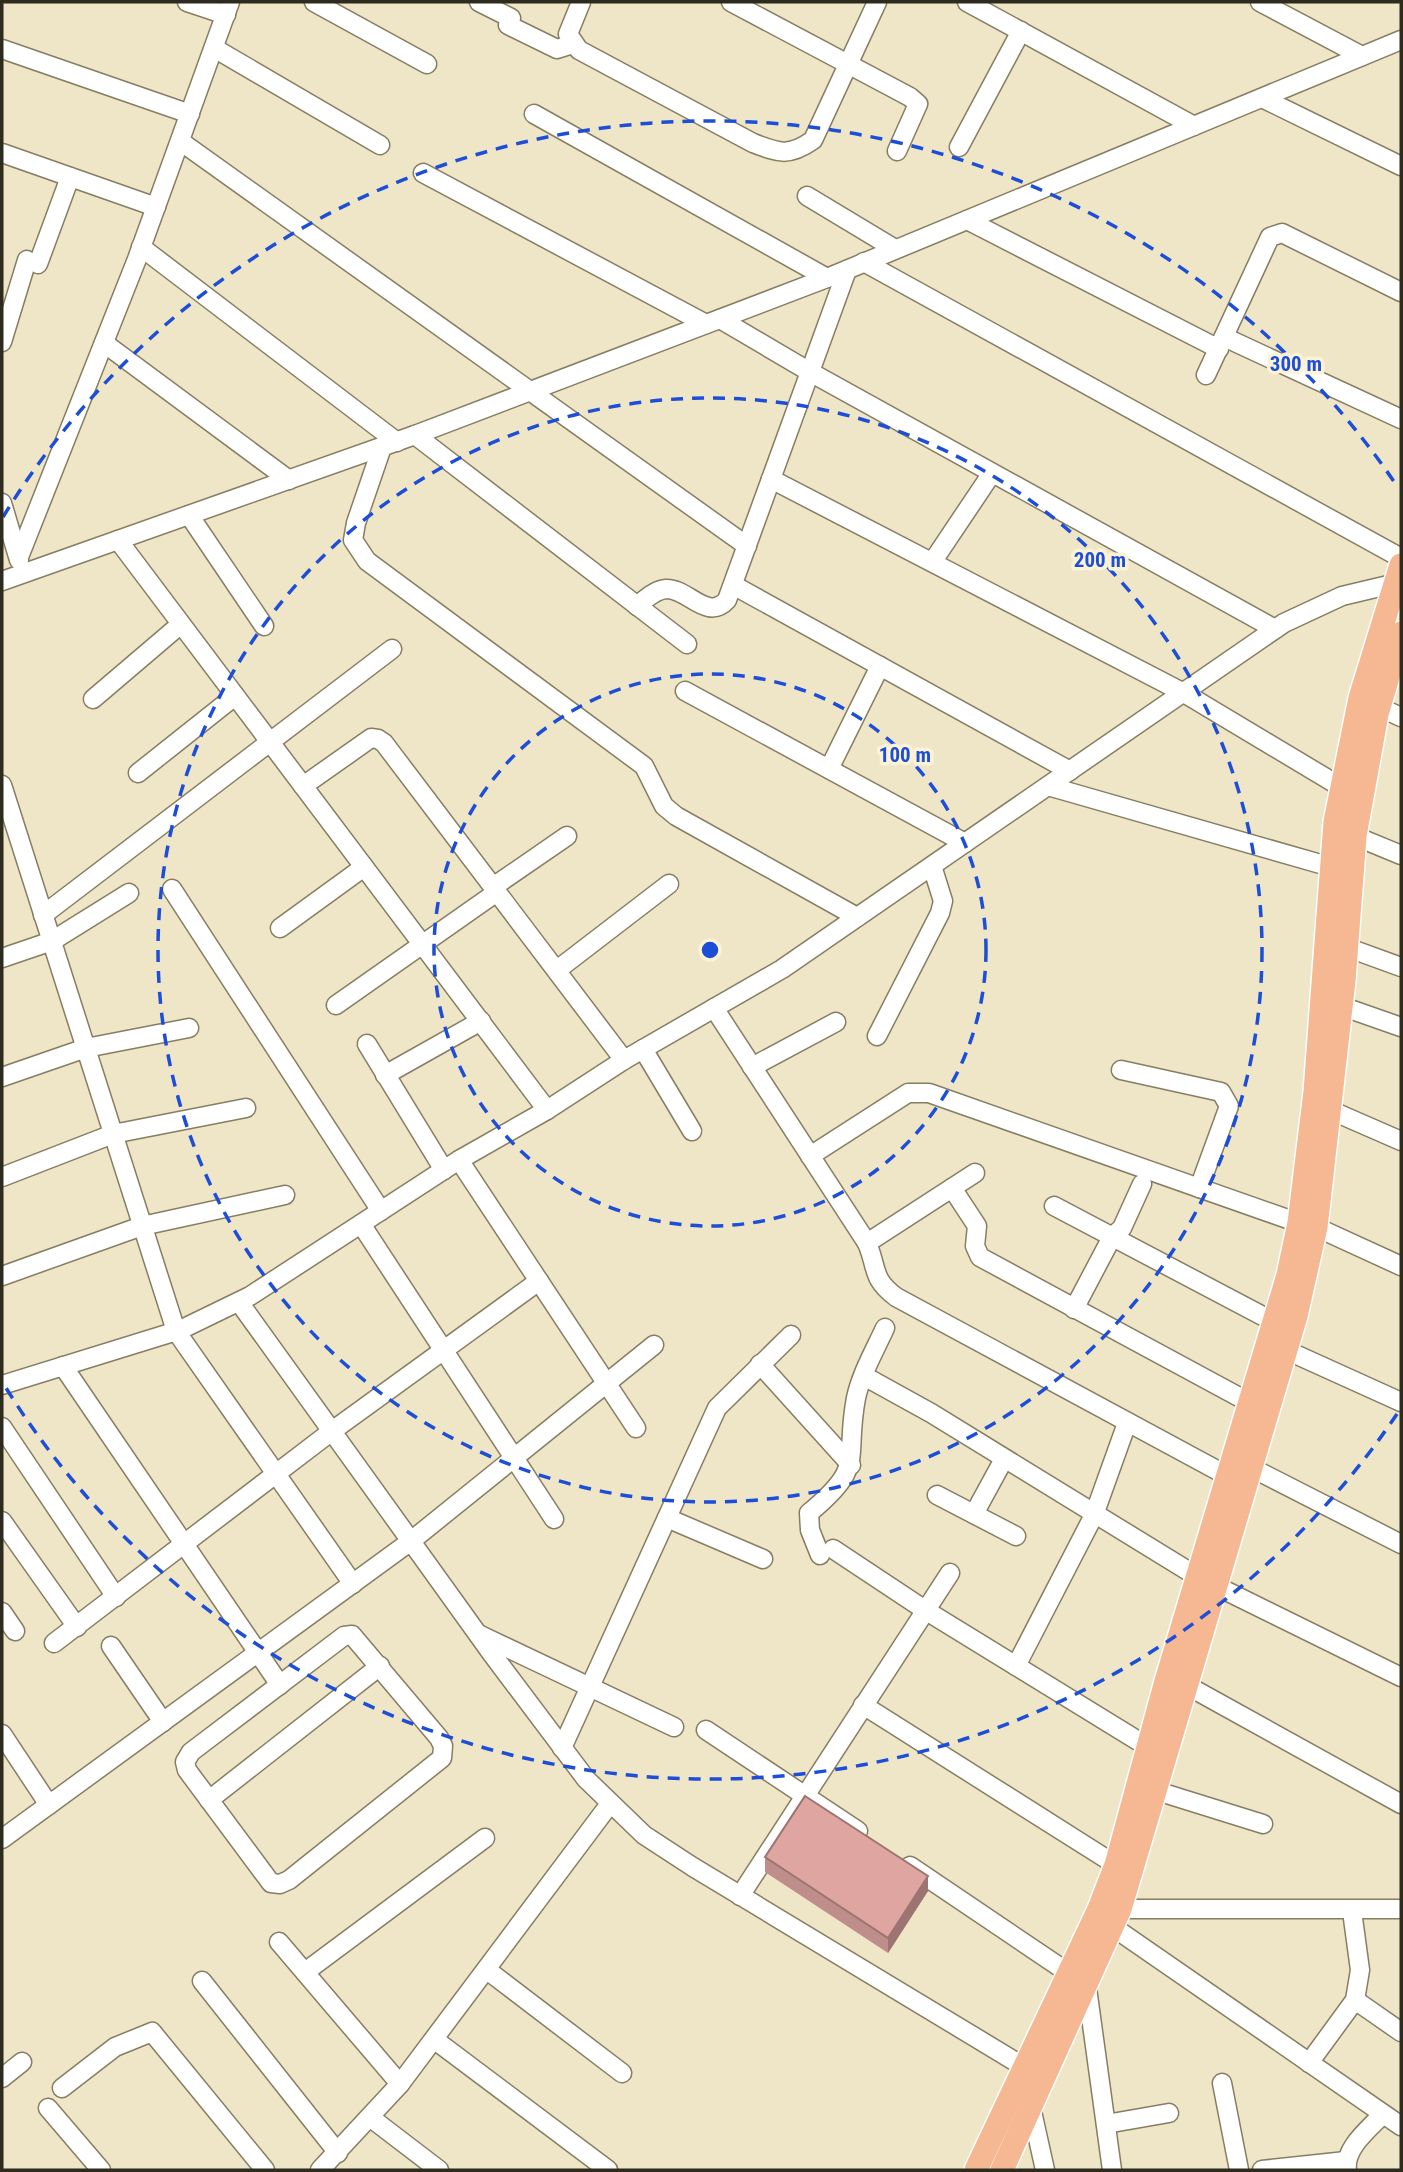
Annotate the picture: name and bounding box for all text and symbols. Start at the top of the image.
text: 300 m [1270,352,1322,376]
text: 200 m [1074,548,1126,572]
text: 100 m [879,743,931,767]
centre of rings [698,938,722,962]

